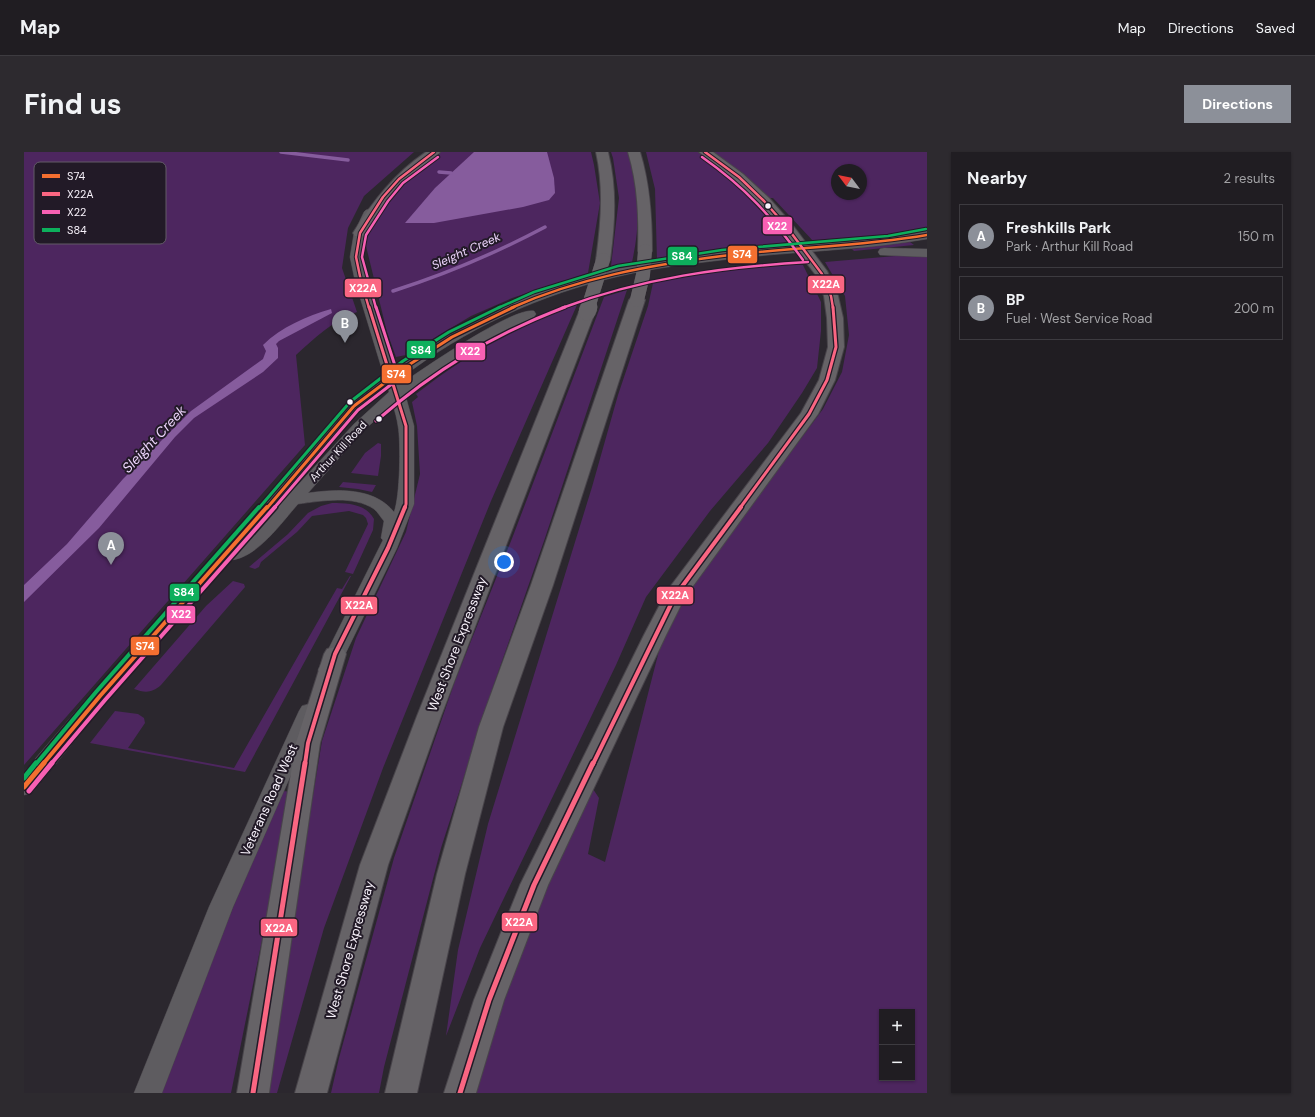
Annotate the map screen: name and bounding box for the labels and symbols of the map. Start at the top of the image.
legend [34,162,166,244]
north arrow [831,164,867,200]
text: S74 [67,169,86,183]
text: X22A [67,187,94,201]
unlabelled marker [763,201,773,211]
text: X22 [67,205,86,219]
line badge: X22 [762,216,793,235]
text: X22 [767,219,787,233]
text: S84 [67,223,87,237]
water label: Sleight Creek [429,228,504,273]
line badge: S74 [727,245,758,264]
line badge: S84 [667,246,698,266]
text: S74 [732,247,752,261]
text: S84 [672,249,692,263]
line badge: X22A [807,275,845,294]
text: X22A [812,277,840,291]
line badge: X22A [344,278,382,298]
text: X22A [349,281,377,295]
pin: B [332,310,358,343]
line badge: S84 [406,340,436,359]
line badge: X22 [455,342,486,361]
text: S84 [411,343,431,357]
text: X22 [460,344,480,358]
line badge: S74 [381,364,412,384]
text: S74 [386,367,406,381]
unlabelled marker [345,397,355,407]
water label: Sleight Creek [118,401,190,477]
unlabelled marker [374,414,384,424]
street label: Arthur Kill Road [306,418,370,484]
pin: A [98,532,124,565]
your location [494,552,514,572]
street label: West Shore Expressway [423,574,491,714]
line badge: S84 [169,583,200,602]
text: S84 [174,585,194,599]
line badge: X22A [656,586,694,605]
text: X22A [661,588,689,602]
line badge: X22A [340,596,378,615]
text: X22A [345,598,373,612]
line badge: X22 [166,605,196,624]
text: X22 [171,607,191,621]
line badge: S74 [130,636,160,656]
text: S74 [135,639,155,653]
street label: Veterans Road West [237,741,301,859]
street label: West Shore Expressway [322,879,378,1021]
line badge: X22A [501,912,538,932]
text: X22A [505,915,533,929]
line badge: X22A [260,918,298,937]
text: X22A [265,921,293,935]

